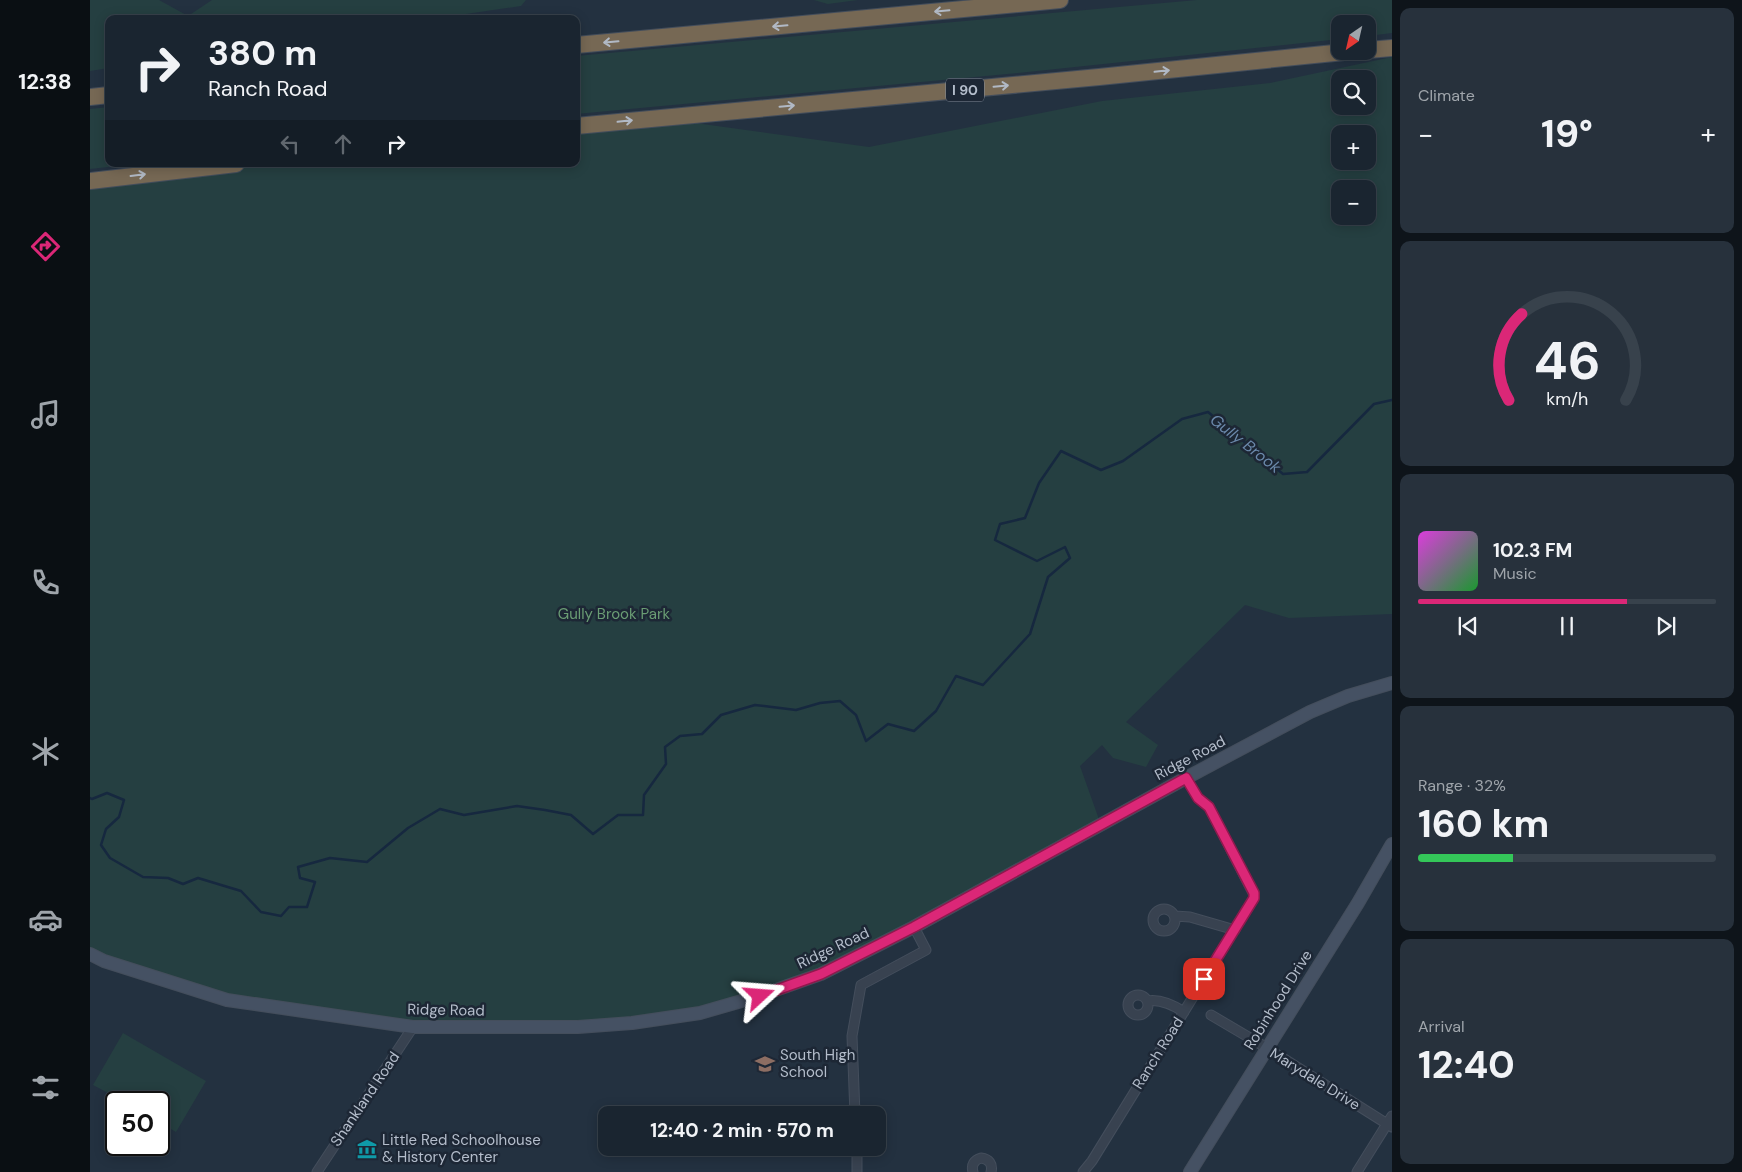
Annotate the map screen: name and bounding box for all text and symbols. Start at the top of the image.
one-way arrow [934,6,950,16]
north arrow [1331,15,1376,60]
map controls [1331,15,1376,225]
one-way arrow [772,21,788,31]
text: 380 m [208,30,317,76]
icon: right [125,35,190,100]
one-way arrow [603,37,619,46]
one-way arrow [1154,66,1170,75]
text: 12:38 [18,67,72,96]
button: search [1331,70,1376,115]
text: Ranch Road [208,74,328,103]
road number: I 90 [946,78,984,102]
one-way arrow [992,81,1008,91]
text: Climate [1418,85,1475,106]
one-way arrow [778,101,794,111]
text: 19° [1541,109,1593,159]
text: − [1418,116,1433,153]
text: + [1701,116,1716,153]
one-way arrow [616,117,632,126]
button: + [1331,125,1376,170]
icon: left [276,130,304,158]
icon: ahead [329,130,357,158]
icon: right [382,130,410,158]
one-way arrow [130,170,146,180]
button: − [1331,180,1376,225]
icon: directions [28,229,63,264]
text: 46 [1534,327,1600,395]
text: km/h [1546,387,1588,411]
icon: music [28,397,63,432]
water label: Gully Brook [1206,409,1286,478]
text: 102.3 FM [1493,538,1572,563]
text: Music [1493,563,1537,584]
icon: phone [28,565,63,600]
park label: Gully Brook Park [558,604,671,624]
icon: previous [1454,612,1482,640]
icon: pause [1553,612,1581,640]
icon: next [1652,612,1680,640]
street label: Ridge Road [1151,731,1229,785]
icon: climate [28,734,63,769]
text: Range · 32% [1418,775,1506,796]
text: 160 km [1418,799,1549,849]
icon: car [28,902,63,937]
street label: Ridge Road [794,923,872,973]
street label: Robinhood Drive [1239,946,1317,1054]
pin [1183,958,1225,1000]
icon: arrive [1190,965,1218,993]
position arrow [733,969,785,1021]
street label: Ridge Road [407,999,485,1021]
street label: Ranch Road [1128,1013,1188,1093]
text: Arrival [1418,1016,1465,1037]
text: 12:40 [1418,1040,1515,1090]
street label: Marydale Drive [1266,1043,1364,1115]
place label: South High School [780,1045,856,1082]
street label: Shankland Road [326,1048,404,1150]
school or university icon: South High School [754,1053,776,1075]
icon: filters [28,1070,63,1105]
speed limit sign: 50 [105,1091,170,1156]
text: 12:40 · 2 min · 570 m [650,1118,834,1143]
place label: Little Red Schoolhouse & History Center [382,1130,541,1167]
museum icon: Little Red Schoolhouse & History Center [356,1138,378,1160]

